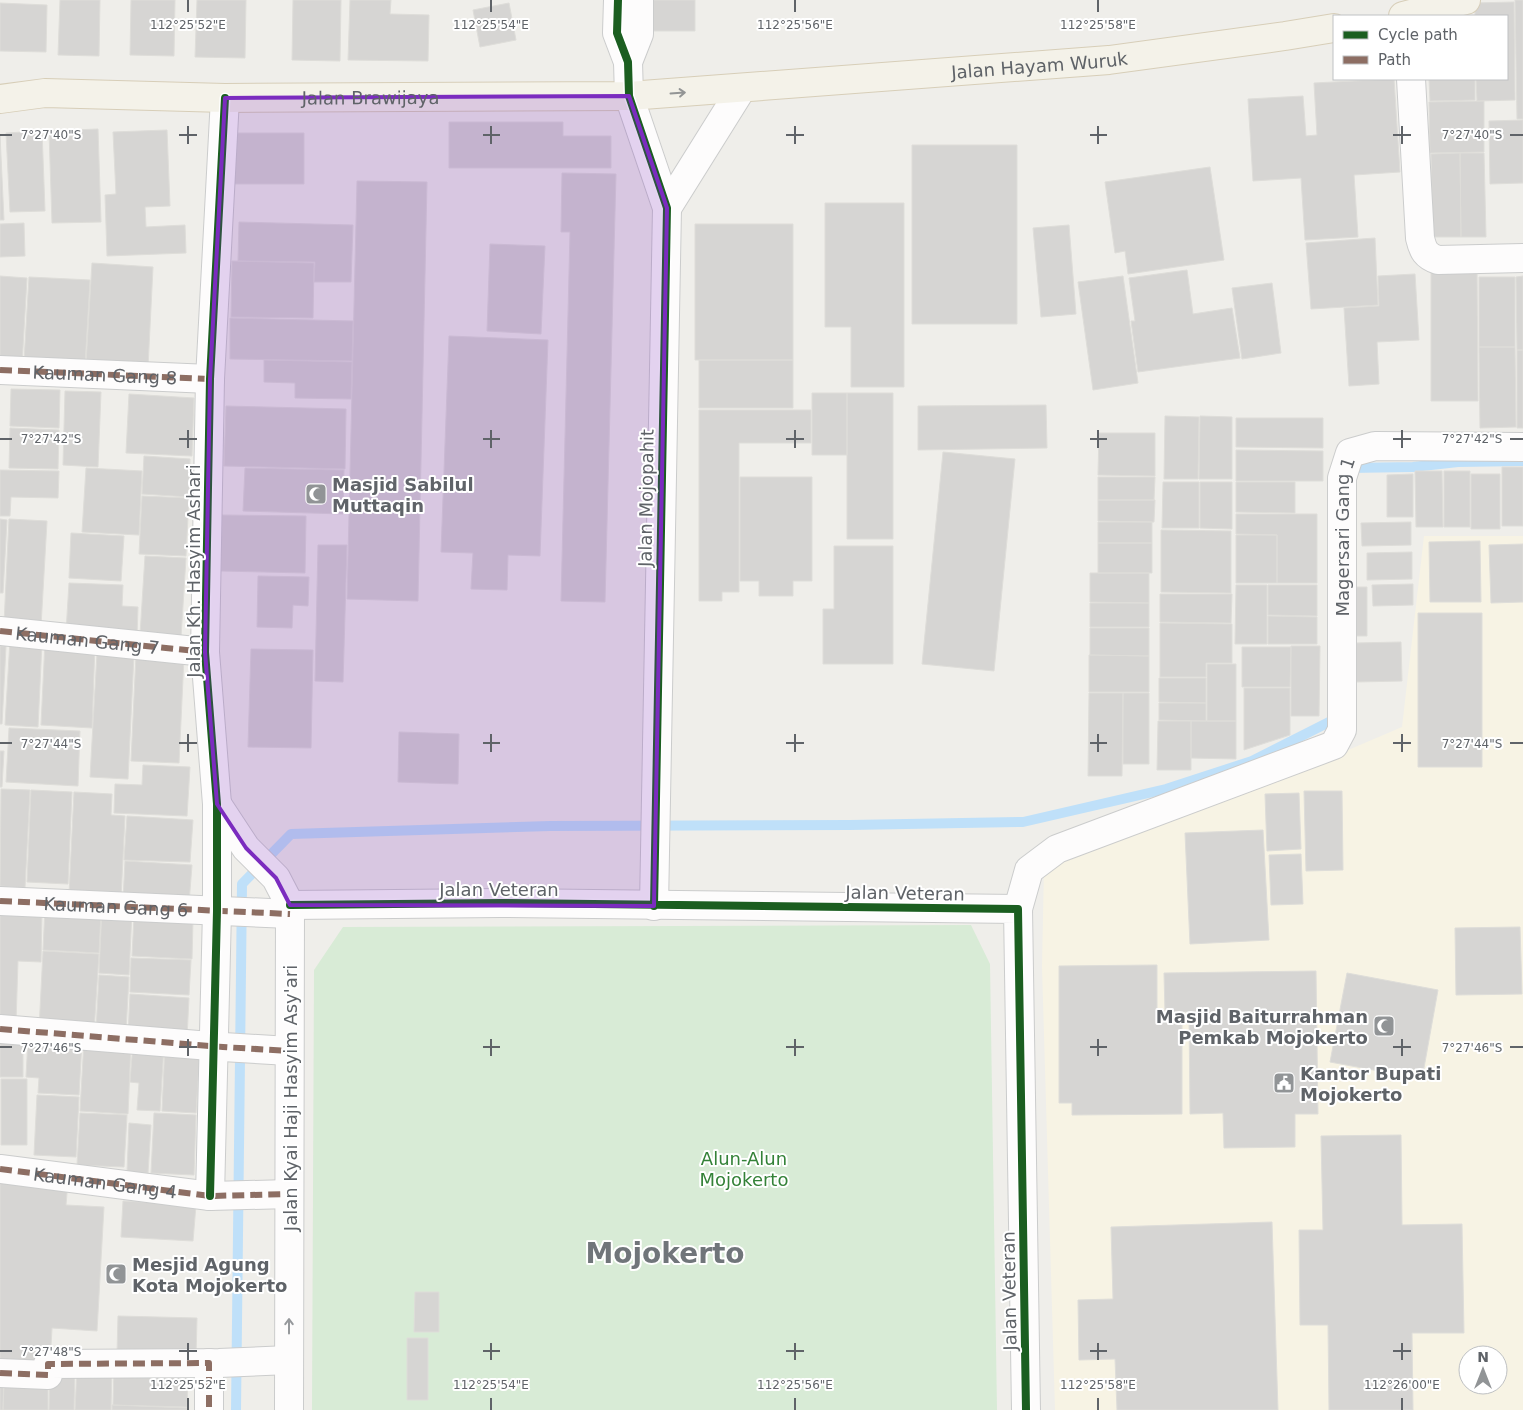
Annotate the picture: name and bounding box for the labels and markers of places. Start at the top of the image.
place label: Masjid Sabilul Muttaqin [332,474,474,516]
mosque icon: Masjid Sabilul Muttaqin [304,482,328,506]
place label: Masjid Baiturrahman Pemkab Mojokerto [1156,1006,1368,1048]
mosque icon: Masjid Baiturrahman Pemkab Mojokerto [1372,1014,1396,1038]
place label: Kantor Bupati Mojokerto [1300,1063,1441,1105]
public building icon: Kantor Bupati Mojokerto [1272,1071,1296,1095]
place label: Mesjid Agung Kota Mojokerto [132,1254,287,1296]
mosque icon: Mesjid Agung Kota Mojokerto [104,1262,128,1286]

